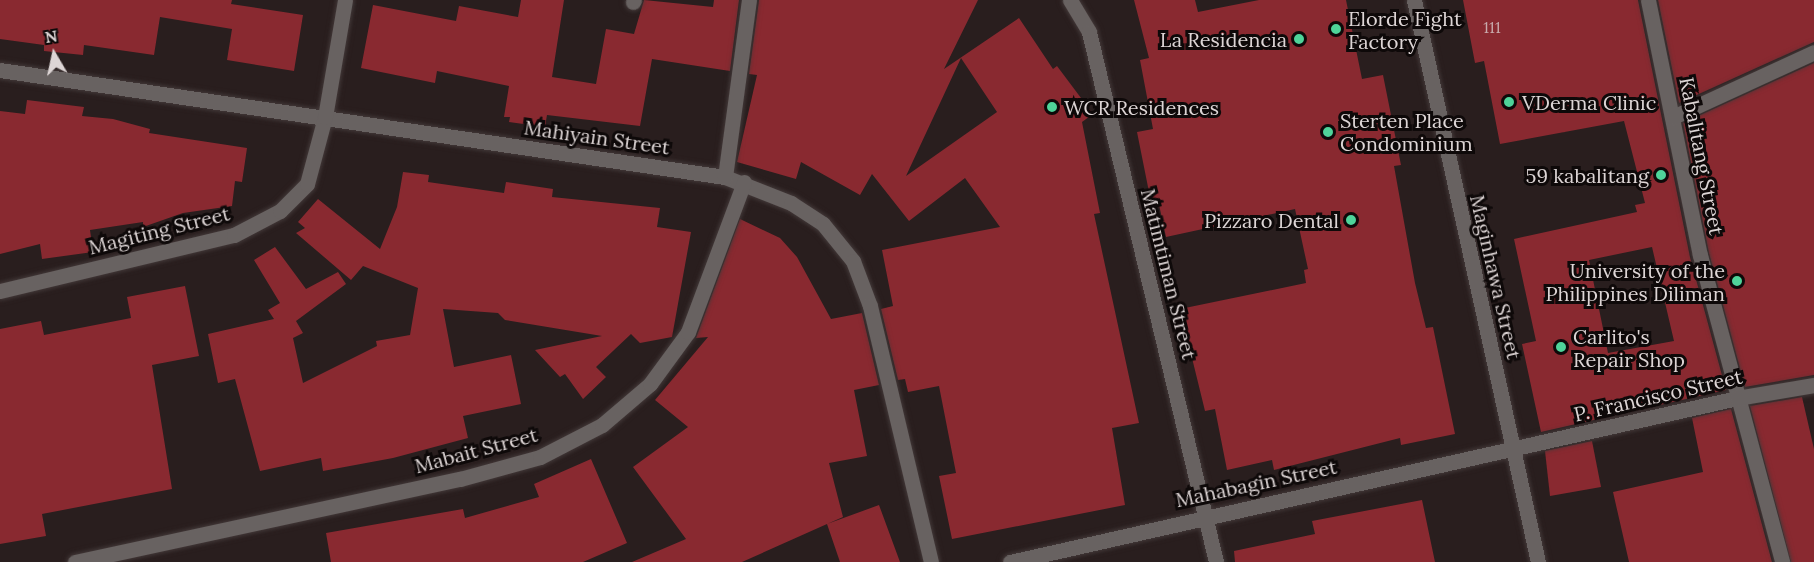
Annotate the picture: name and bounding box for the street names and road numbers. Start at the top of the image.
street label: Kabalitang Street [1675,75,1729,237]
street label: Mahiyain Street [523,115,671,159]
street label: Matimtiman Street [1136,186,1202,362]
street label: Maginhawa Street [1465,192,1527,362]
street label: Magiting Street [86,201,232,259]
street label: P. Francisco Street [1571,364,1745,426]
street label: Mabait Street [412,422,540,478]
street label: Mahabagin Street [1173,454,1339,512]

